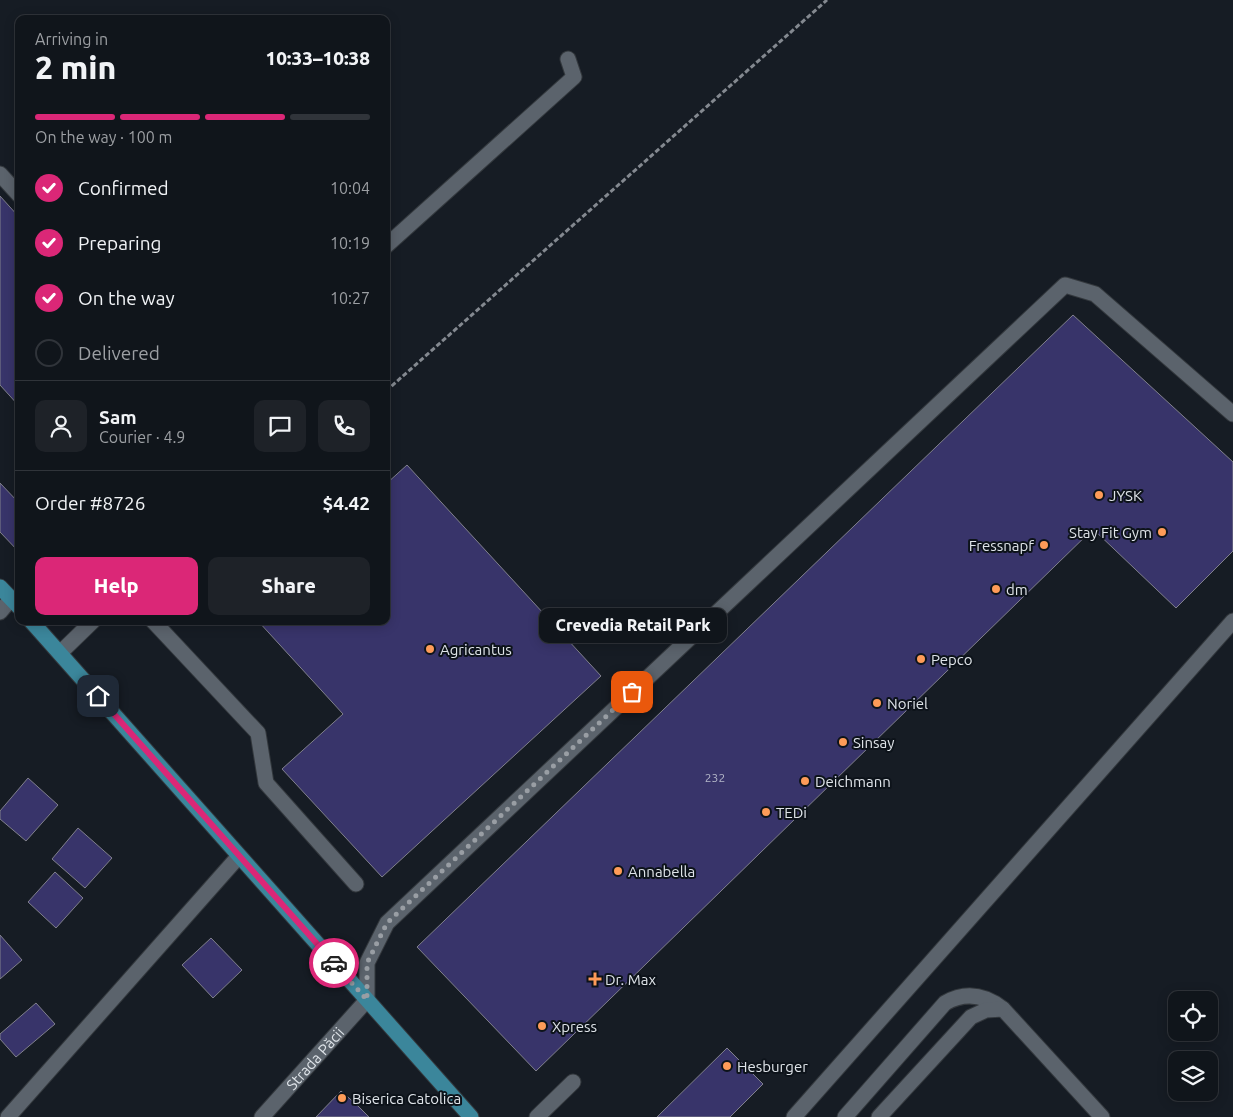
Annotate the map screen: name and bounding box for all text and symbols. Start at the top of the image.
text: Arriving in [35,30,108,48]
text: 10:33–10:38 [265,47,370,69]
text: 2 min [35,49,116,85]
text: On the way · 100 m [35,128,172,146]
icon: check [35,174,63,202]
text: Confirmed [78,177,169,199]
text: 10:04 [330,179,370,197]
icon: check [35,229,63,257]
text: Preparing [78,232,162,254]
text: 10:19 [330,234,370,252]
icon: check [35,284,63,312]
text: On the way [78,287,175,309]
text: 10:27 [330,289,370,307]
text: Delivered [78,342,160,364]
button: person [35,400,87,452]
button: chat [254,400,306,452]
button: phone [318,400,370,452]
text: Sam [99,406,137,428]
text: Courier · 4.9 [99,428,185,446]
place label: JYSK [1109,487,1142,504]
marker: JYSK [1093,489,1105,501]
text: Order #8726 [35,492,145,514]
text: $4.42 [322,492,370,514]
place label: Stay Fit Gym [1069,524,1152,541]
marker: Stay Fit Gym [1156,526,1168,538]
place label: Fressnapf [969,537,1034,554]
marker: Fressnapf [1038,539,1050,551]
button: Help [35,557,198,615]
button: Share [208,557,370,615]
place label: dm [1006,581,1028,598]
marker: dm [990,583,1002,595]
callout: Crevedia Retail Park [538,607,726,642]
text: Crevedia Retail Park [556,616,710,634]
place label: Agricantus [440,641,512,658]
marker: Agricantus [424,643,436,655]
place label: Pepco [931,651,972,668]
marker: Pepco [915,653,927,665]
pin [611,671,653,713]
pin [77,675,119,717]
icon: bag [618,678,646,706]
icon: home [84,682,112,710]
place label: Noriel [887,695,928,712]
marker: Noriel [871,697,883,709]
place label: Sinsay [853,734,895,751]
marker: Sinsay [837,736,849,748]
house number: 232 [705,771,725,784]
place label: Deichmann [815,773,891,790]
marker: Deichmann [799,775,811,787]
place label: TEDi [776,804,807,821]
marker: TEDi [760,806,772,818]
place label: Annabella [628,863,695,880]
marker: Annabella [612,865,624,877]
courier [309,938,359,988]
icon: car [320,949,348,977]
place label: Dr. Max [605,971,656,988]
marker: Dr. Max [589,973,601,985]
map controls [1168,991,1218,1101]
button: locate [1168,991,1218,1041]
place label: Xpress [552,1018,597,1035]
marker: Xpress [536,1020,548,1032]
street label: Strada Păcii [282,1024,347,1093]
button: layers [1168,1051,1218,1101]
place label: Hesburger [737,1058,808,1075]
marker: Hesburger [721,1060,733,1072]
place label: Biserica Catolica [352,1090,461,1107]
marker: Biserica Catolica [336,1092,348,1104]

